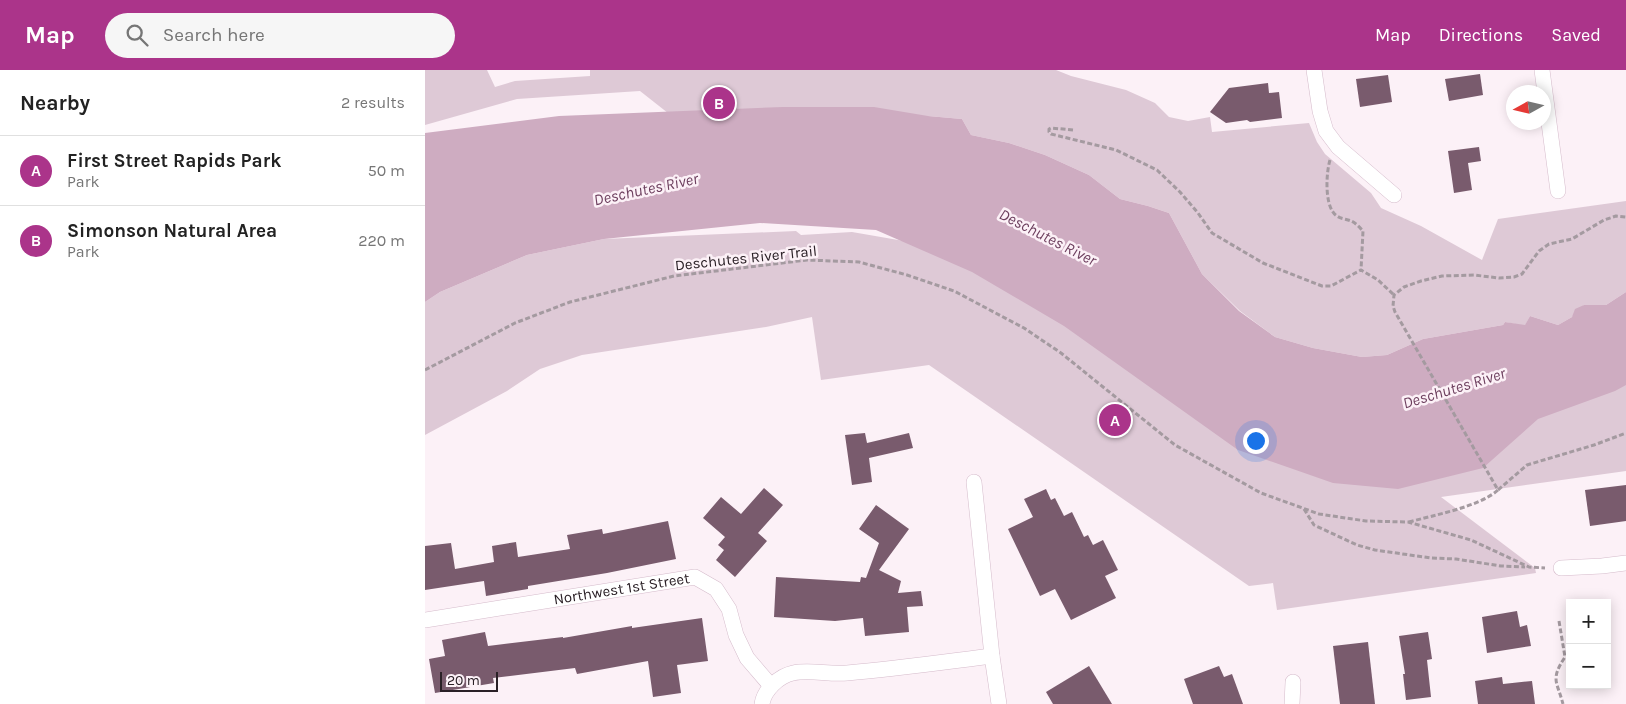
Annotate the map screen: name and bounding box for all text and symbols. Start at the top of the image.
search box [105,13,455,58]
text: Map [25,21,75,49]
icon: search [123,21,151,49]
text: Search here [163,24,265,46]
text: Map [1375,24,1411,46]
text: Directions [1439,24,1523,46]
text: Saved [1551,24,1601,46]
pin: B [703,84,735,122]
north arrow [1506,85,1551,130]
text: Nearby [20,91,90,115]
text: 2 results [341,93,405,112]
text: First Street Rapids Park [67,150,281,172]
text: A [31,161,41,180]
text: 50 m [368,161,405,180]
water label: Deschutes River [592,169,701,209]
text: Park [67,172,99,191]
water label: Deschutes River [996,204,1100,270]
text: Simonson Natural Area [67,220,277,242]
text: B [31,231,41,250]
text: 220 m [358,231,405,250]
text: Park [67,242,99,261]
street label: Deschutes River Trail [674,242,818,274]
water label: Deschutes River [1400,363,1508,413]
pin: A [1099,401,1131,439]
your location [1243,428,1269,454]
street label: Northwest 1st Street [552,569,691,608]
map controls [1566,599,1611,689]
button: + [1566,599,1611,644]
button: − [1566,644,1611,689]
scale bar [440,669,497,692]
text: 20 m [447,672,480,689]

